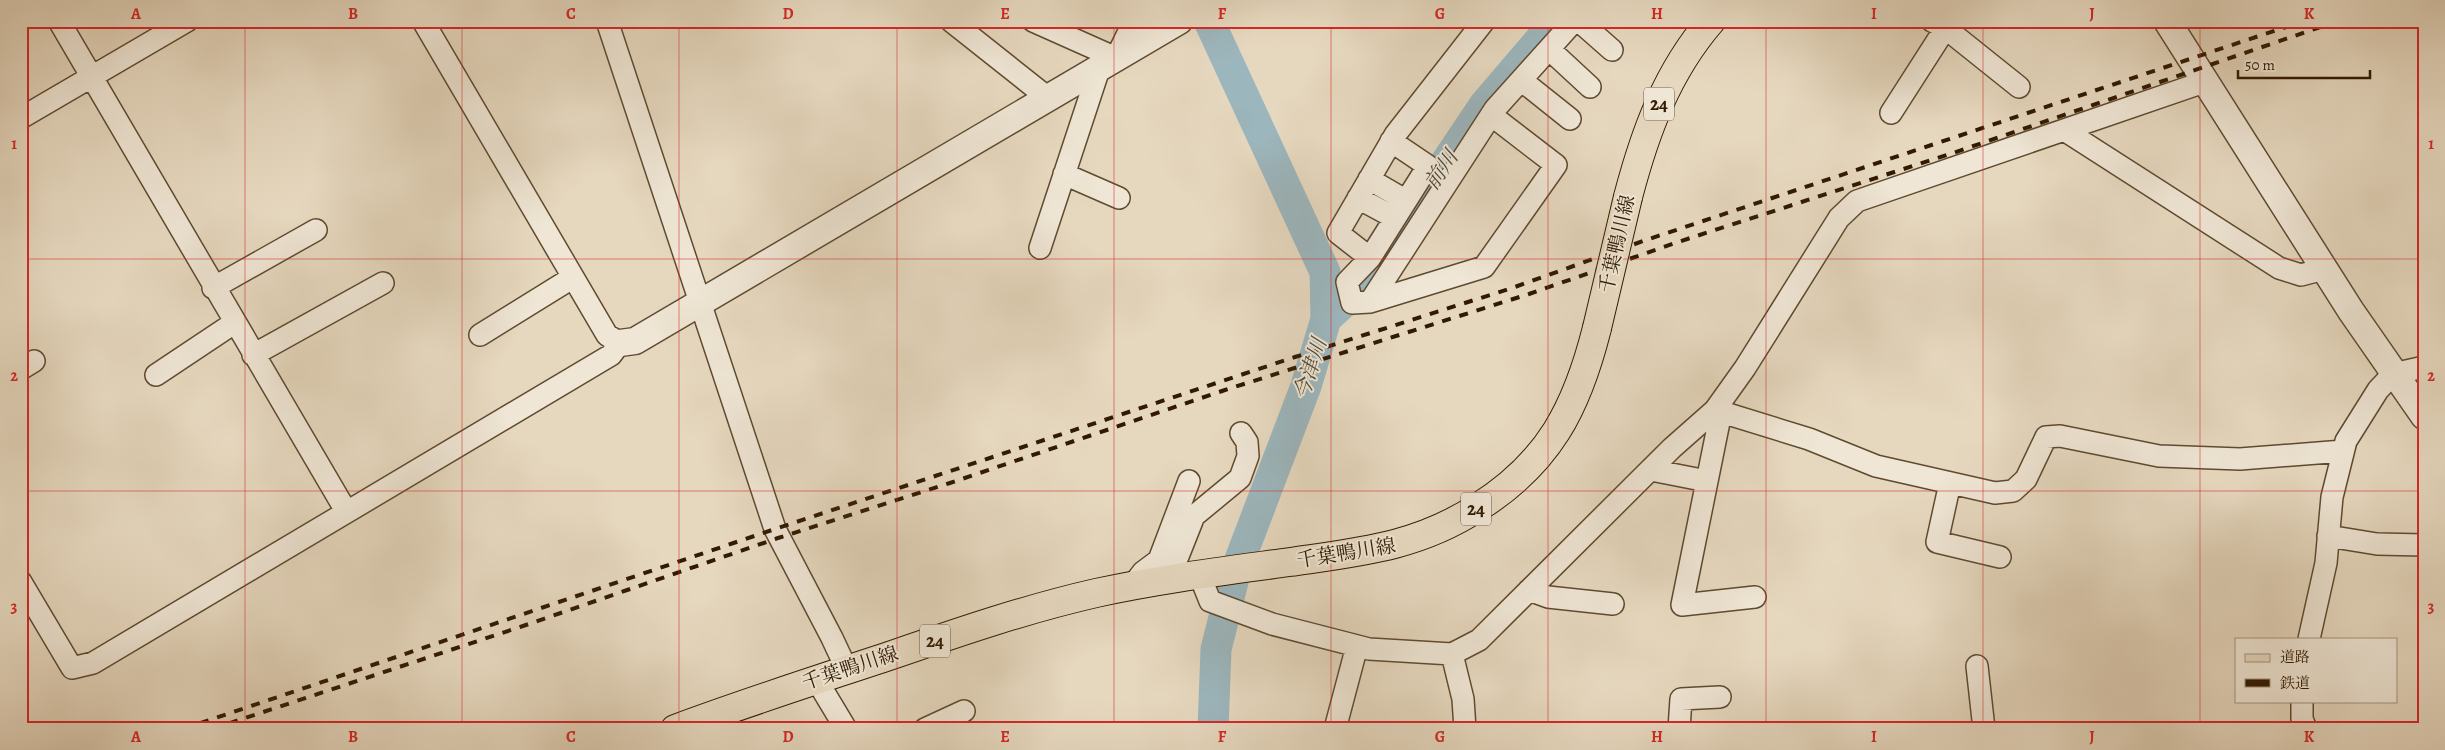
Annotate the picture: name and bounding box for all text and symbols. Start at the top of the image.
text: A [130,3,142,25]
text: B [348,3,358,25]
text: C [566,3,576,25]
text: D [782,3,794,25]
text: E [1000,3,1010,25]
text: F [1218,3,1227,25]
text: G [1435,3,1445,25]
text: H [1651,3,1663,25]
text: I [1871,3,1877,25]
text: J [2089,3,2095,25]
text: K [2304,3,2315,25]
scale bar [2238,48,2370,80]
text: 50 m [2245,55,2275,75]
road number: 24 [1644,88,1674,120]
text: 1 [11,133,17,155]
text: 1 [2428,133,2434,155]
water label: 前川 [1418,143,1465,195]
street label: 千葉鴨川線 [1593,192,1641,296]
water label: 今津川 [1287,333,1334,403]
text: 2 [10,365,18,387]
text: 2 [2427,365,2435,387]
road number: 24 [1461,492,1491,526]
street label: 千葉鴨川線 [1295,532,1397,574]
text: 3 [11,596,18,618]
text: 3 [2428,596,2435,618]
road number: 24 [920,624,950,658]
legend [2235,638,2398,702]
street label: 千葉鴨川線 [798,640,902,696]
text: 道路 [2280,647,2310,667]
text: 鉄道 [2280,673,2310,693]
text: A [130,726,142,748]
text: B [348,726,358,748]
text: C [566,726,576,748]
text: D [782,726,794,748]
text: E [1000,726,1010,748]
text: F [1218,726,1227,748]
text: G [1435,726,1445,748]
text: H [1651,726,1663,748]
text: I [1871,726,1877,748]
text: J [2089,726,2095,748]
text: K [2304,726,2315,748]

